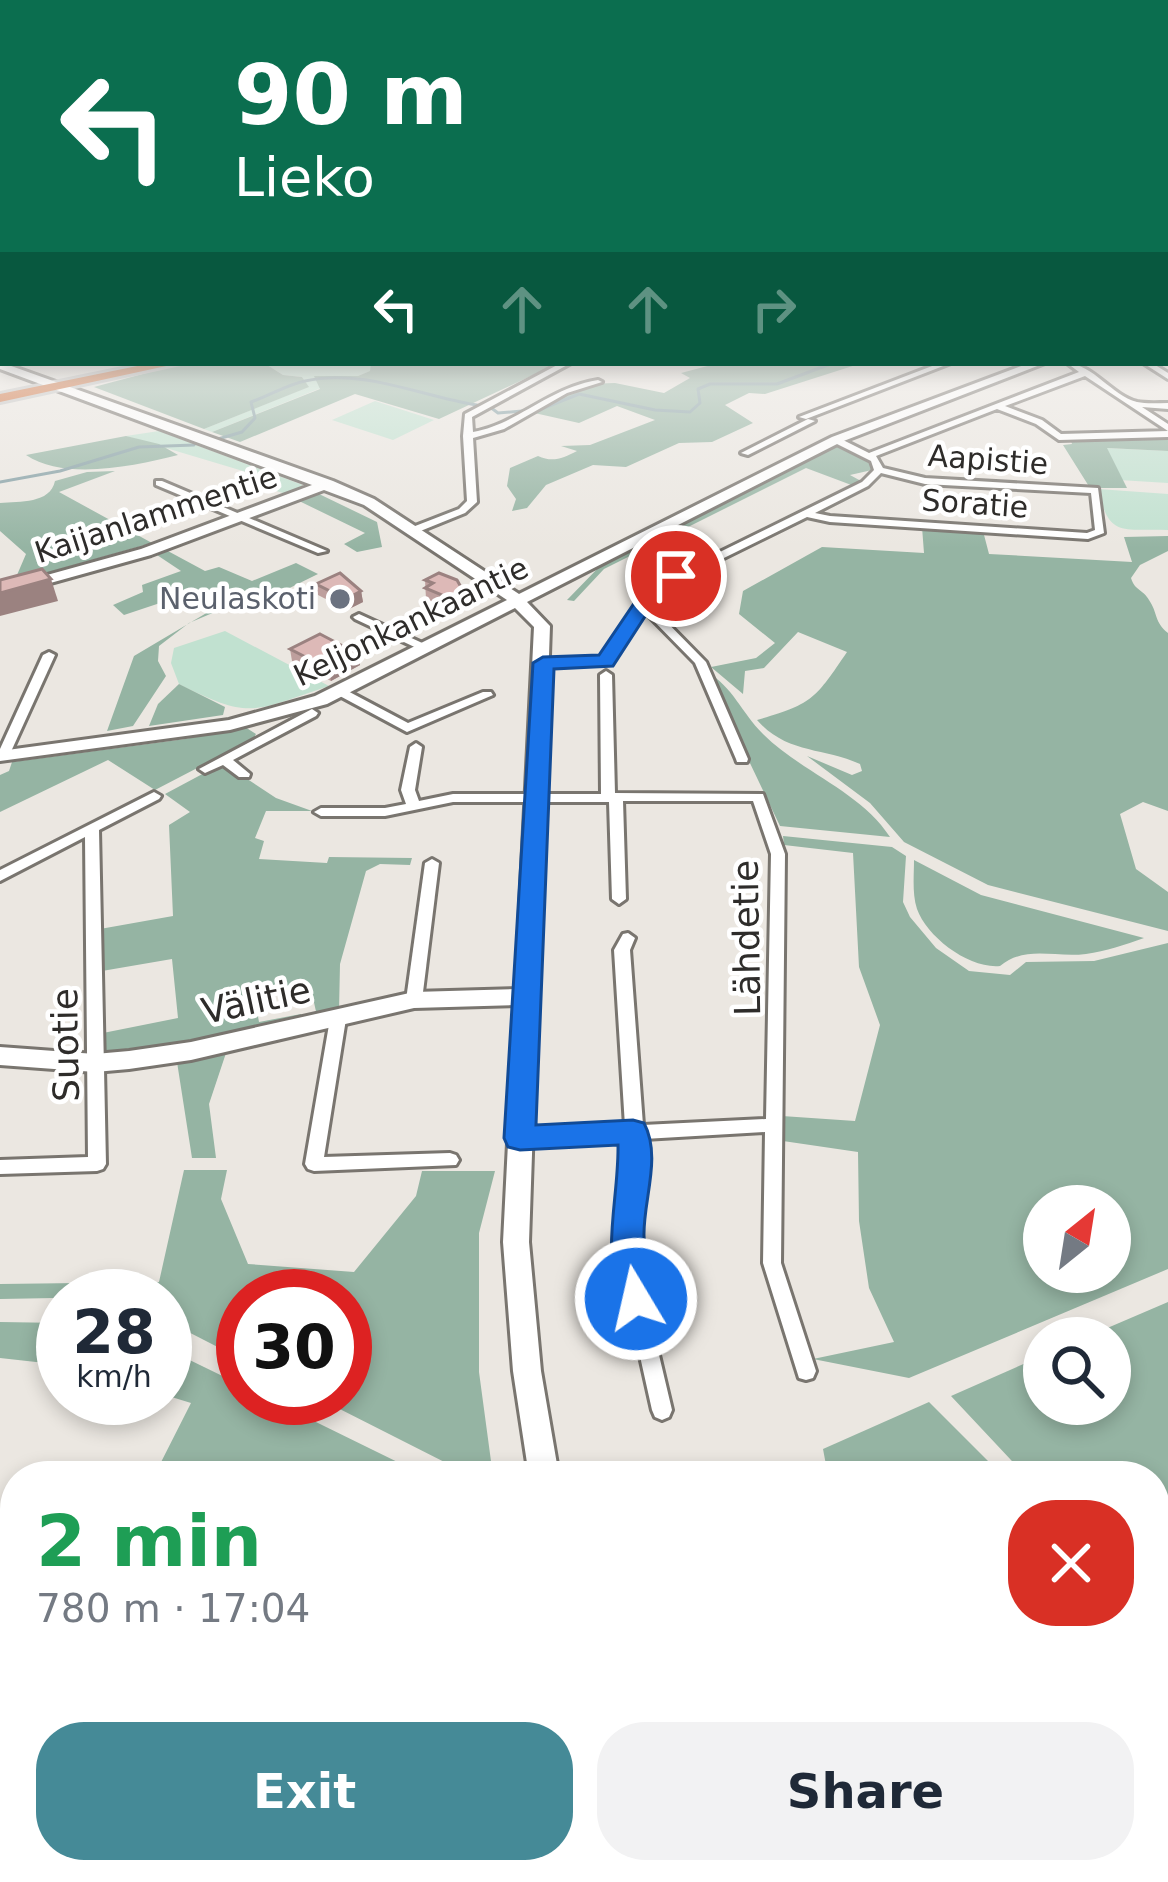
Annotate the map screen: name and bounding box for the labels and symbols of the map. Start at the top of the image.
street label: Aapistie [927,438,1049,481]
street label: Kaijanlammentie [30,459,281,570]
street label: Soratie [921,482,1029,525]
pin [625,525,727,627]
street label: Keljonkankaantie [288,550,534,693]
place label: Neulaskoti [159,581,316,616]
marker: Neulaskoti [327,586,353,612]
street label: Lähdetie [725,860,768,1016]
street label: Välitie [198,969,314,1032]
street label: Suotie [44,988,87,1102]
north arrow [1023,1185,1131,1293]
position arrow [573,1236,699,1362]
speed limit sign: 30 [216,1269,372,1425]

